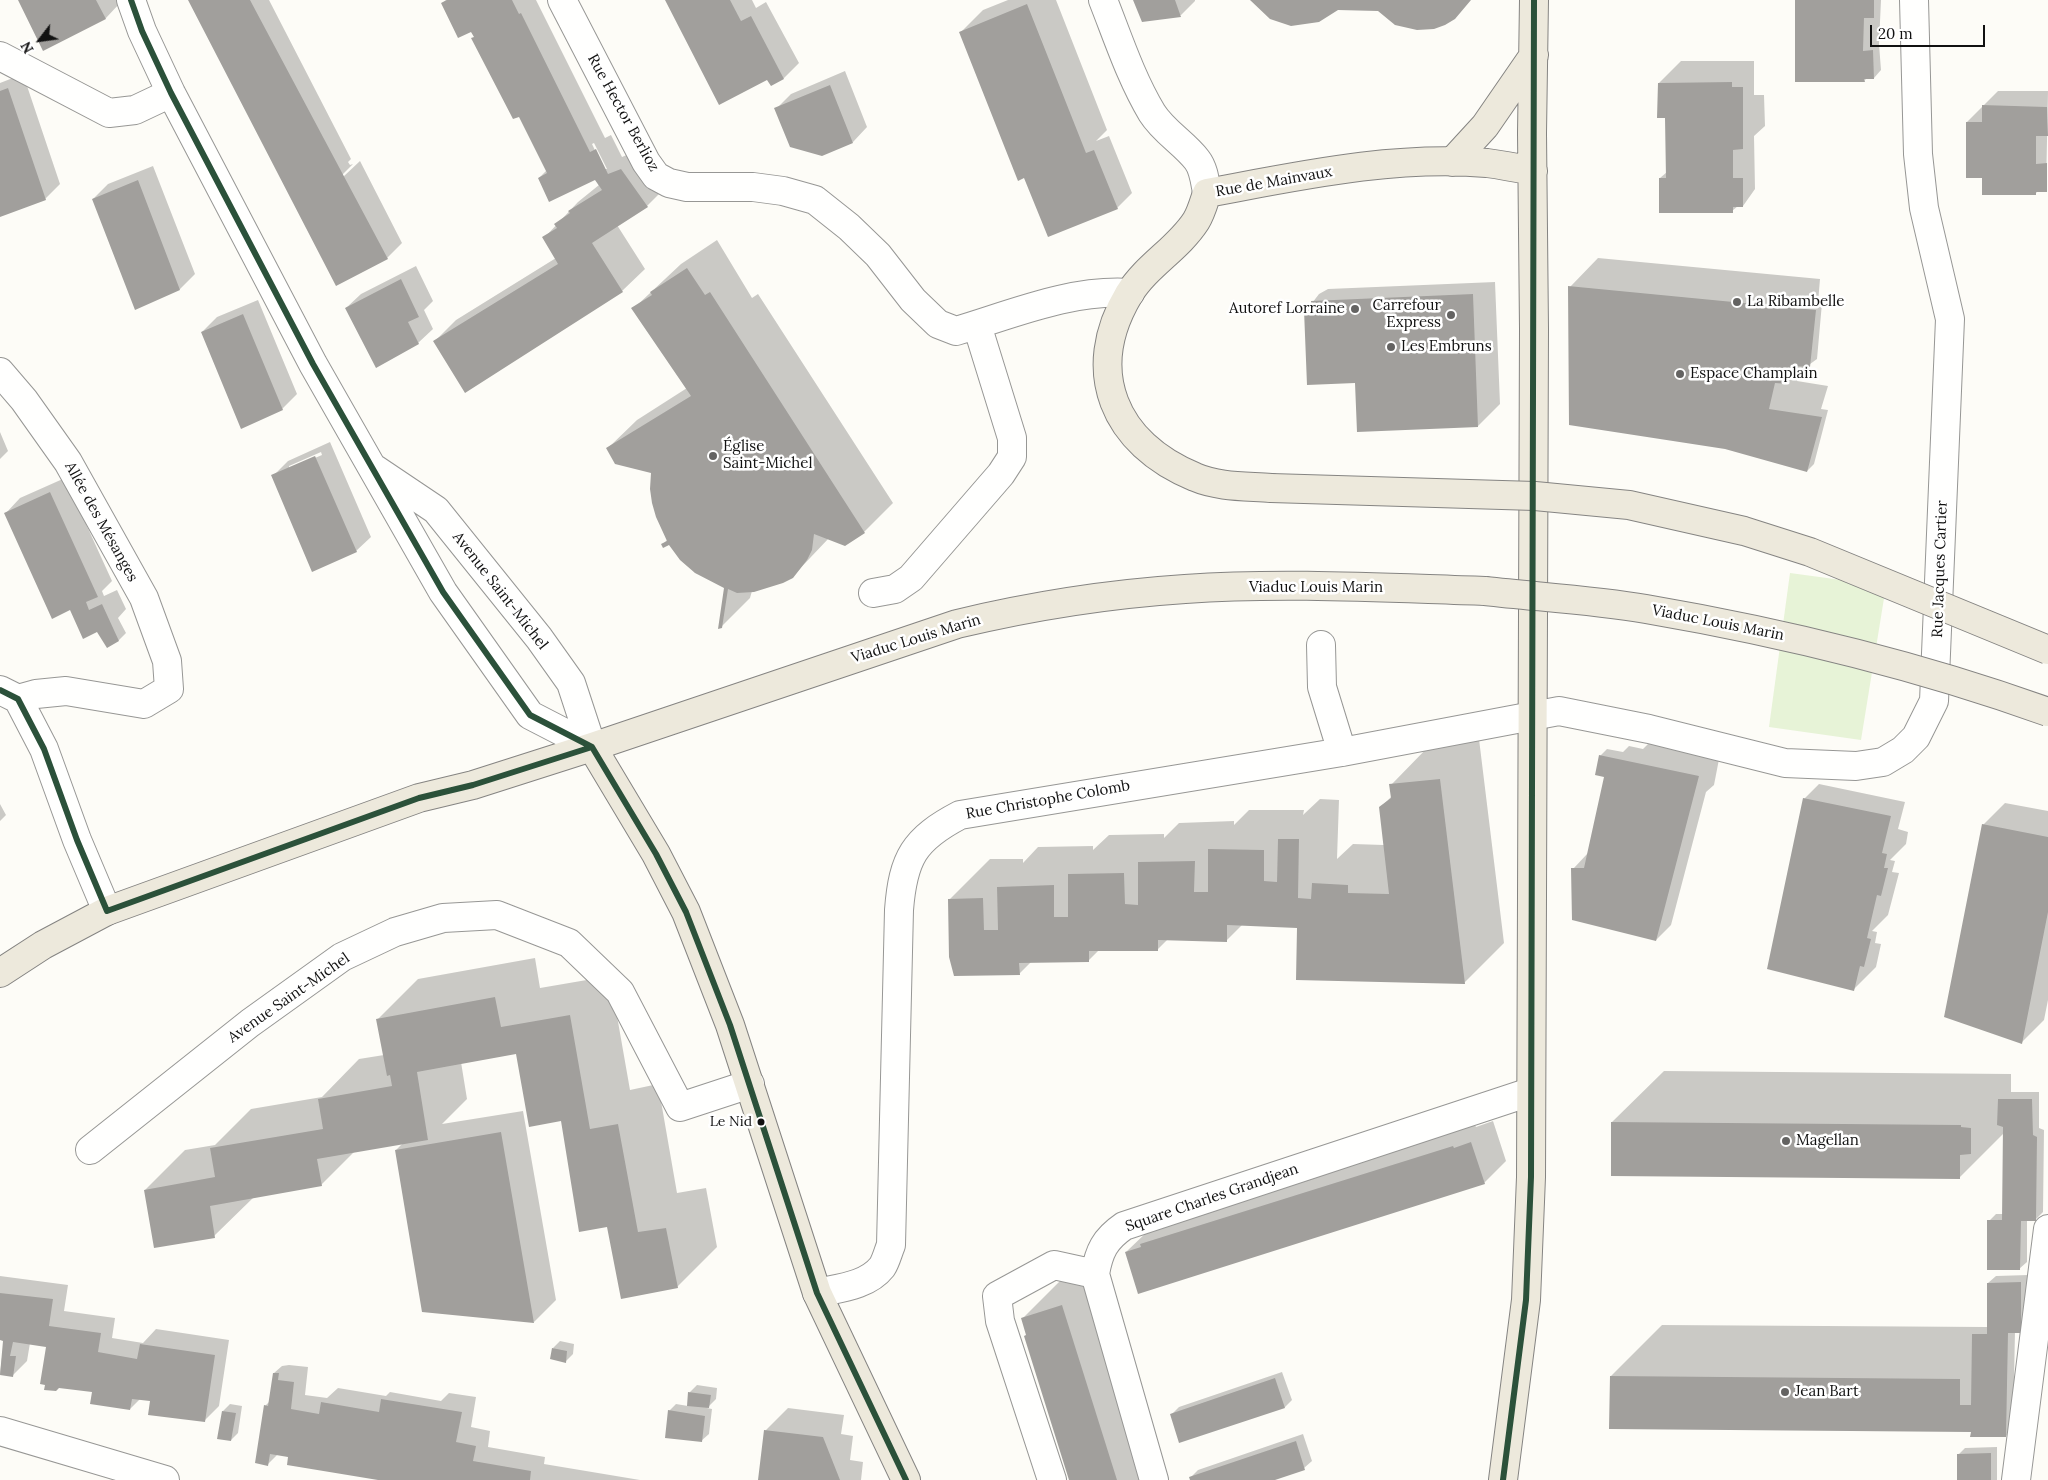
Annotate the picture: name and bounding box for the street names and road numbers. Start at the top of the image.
street label: Rue Hector Berlioz [583,51,663,175]
street label: Rue de Mainvaux [1214,163,1334,201]
street label: Allée des Mésanges [61,459,141,585]
street label: Rue Jacques Cartier [1929,500,1951,638]
street label: Avenue Saint-Michel [448,529,552,653]
street label: Viaduc Louis Marin [1249,579,1383,597]
street label: Viaduc Louis Marin [1650,601,1786,645]
street label: Viaduc Louis Marin [849,611,983,667]
street label: Rue Christophe Colomb [964,777,1132,823]
street label: Avenue Saint-Michel [225,949,353,1047]
street label: Square Charles Grandjean [1123,1160,1301,1236]

